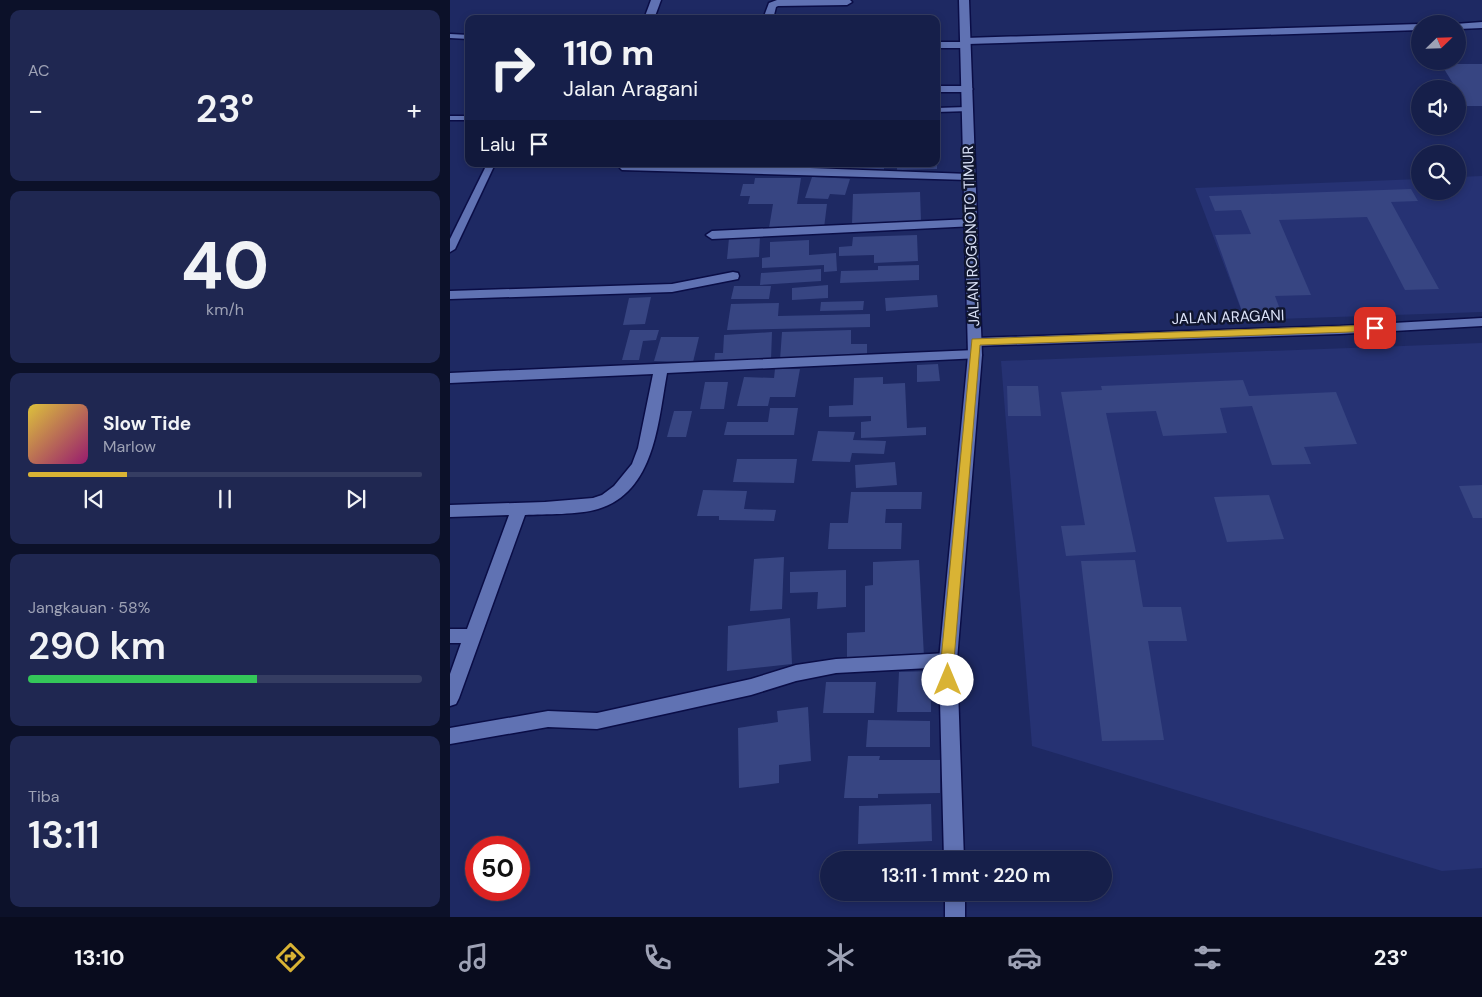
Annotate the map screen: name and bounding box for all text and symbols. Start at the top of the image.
north arrow [1411,15,1466,70]
map controls [1411,15,1466,200]
text: 110 m [563,30,654,76]
icon: right [480,35,545,100]
text: AC [28,60,49,81]
text: Jalan Aragani [563,74,698,103]
button: sound [1411,80,1466,135]
text: 23° [196,84,254,134]
text: − [28,92,43,129]
text: + [407,92,422,129]
icon: arrive [525,130,553,158]
text: Lalu [480,132,515,157]
street label: JALAN ROGONOTO TIMUR [958,145,984,327]
button: search [1411,145,1466,200]
text: 40 [181,224,269,308]
text: km/h [206,299,244,320]
street label: JALAN ARAGANI [1171,305,1285,329]
pin [1354,307,1396,349]
icon: arrive [1361,314,1389,342]
text: Slow Tide [103,411,191,436]
text: Marlow [103,436,156,457]
icon: previous [80,485,108,513]
icon: pause [211,485,239,513]
icon: next [342,485,370,513]
text: Jangkauan · 58% [28,597,150,618]
text: 290 km [28,621,166,671]
position arrow [921,653,973,705]
text: Tiba [28,786,60,807]
text: 13:11 [28,810,100,860]
speed limit sign: 50 [465,836,530,901]
text: 13:11 · 1 mnt · 220 m [882,863,1050,888]
icon: directions [273,940,308,975]
icon: music [456,940,491,975]
icon: phone [640,940,675,975]
icon: climate [823,940,858,975]
icon: car [1007,940,1042,975]
icon: filters [1190,940,1225,975]
text: 13:10 [74,943,125,972]
text: 23° [1374,943,1408,972]

